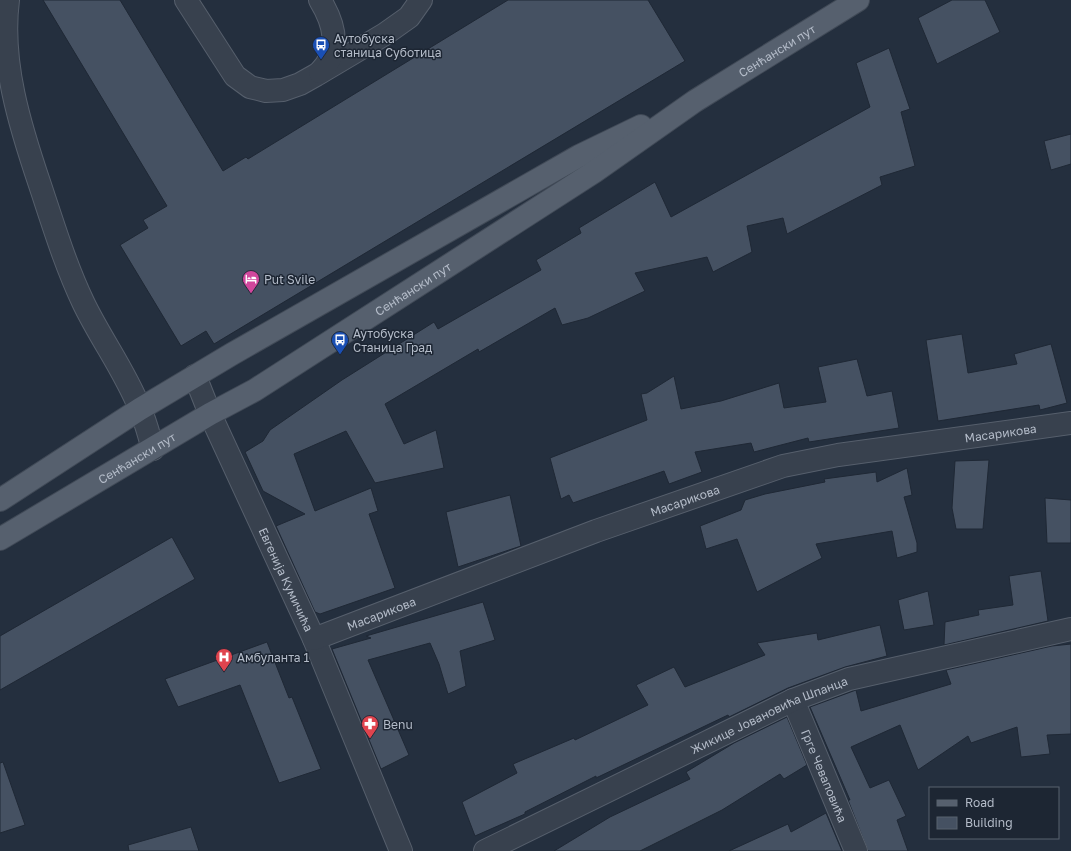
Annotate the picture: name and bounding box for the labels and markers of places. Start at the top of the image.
place label: Аутобуска станица Суботица [334,31,442,60]
bus stop icon: Аутобуска станица Суботица [311,35,331,60]
hotel icon: Put Svile [241,269,261,294]
place label: Put Svile [264,272,315,287]
place label: Аутобуска Станица Град [353,326,432,355]
bus stop icon: Аутобуска Станица Град [330,330,350,355]
hospital icon: Амбуланта 1 [214,647,234,672]
place label: Амбуланта 1 [237,650,310,665]
pharmacy icon: Benu [360,714,380,739]
place label: Benu [383,717,413,732]

